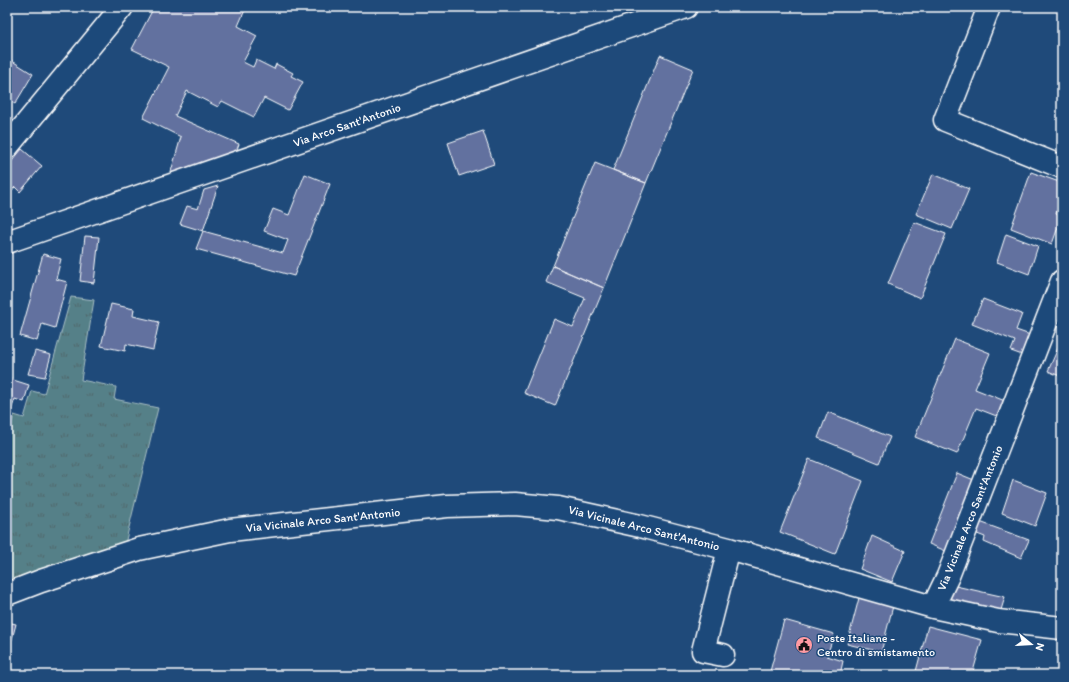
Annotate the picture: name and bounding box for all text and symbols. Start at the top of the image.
street label: Via Arco Sant'Antonio [291,100,403,150]
street label: Via Vicinale Arco Sant'Antonio [934,443,1006,593]
street label: Via Vicinale Arco Sant'Antonio [567,502,721,554]
street label: Via Vicinale Arco Sant'Antonio [245,505,401,535]
north arrow [1011,624,1051,664]
place label: Poste Italiane - Centro di smistamento [817,631,935,659]
public building icon: Poste Italiane - Centro di smistamento [794,635,814,655]
text: N [1033,641,1047,652]

